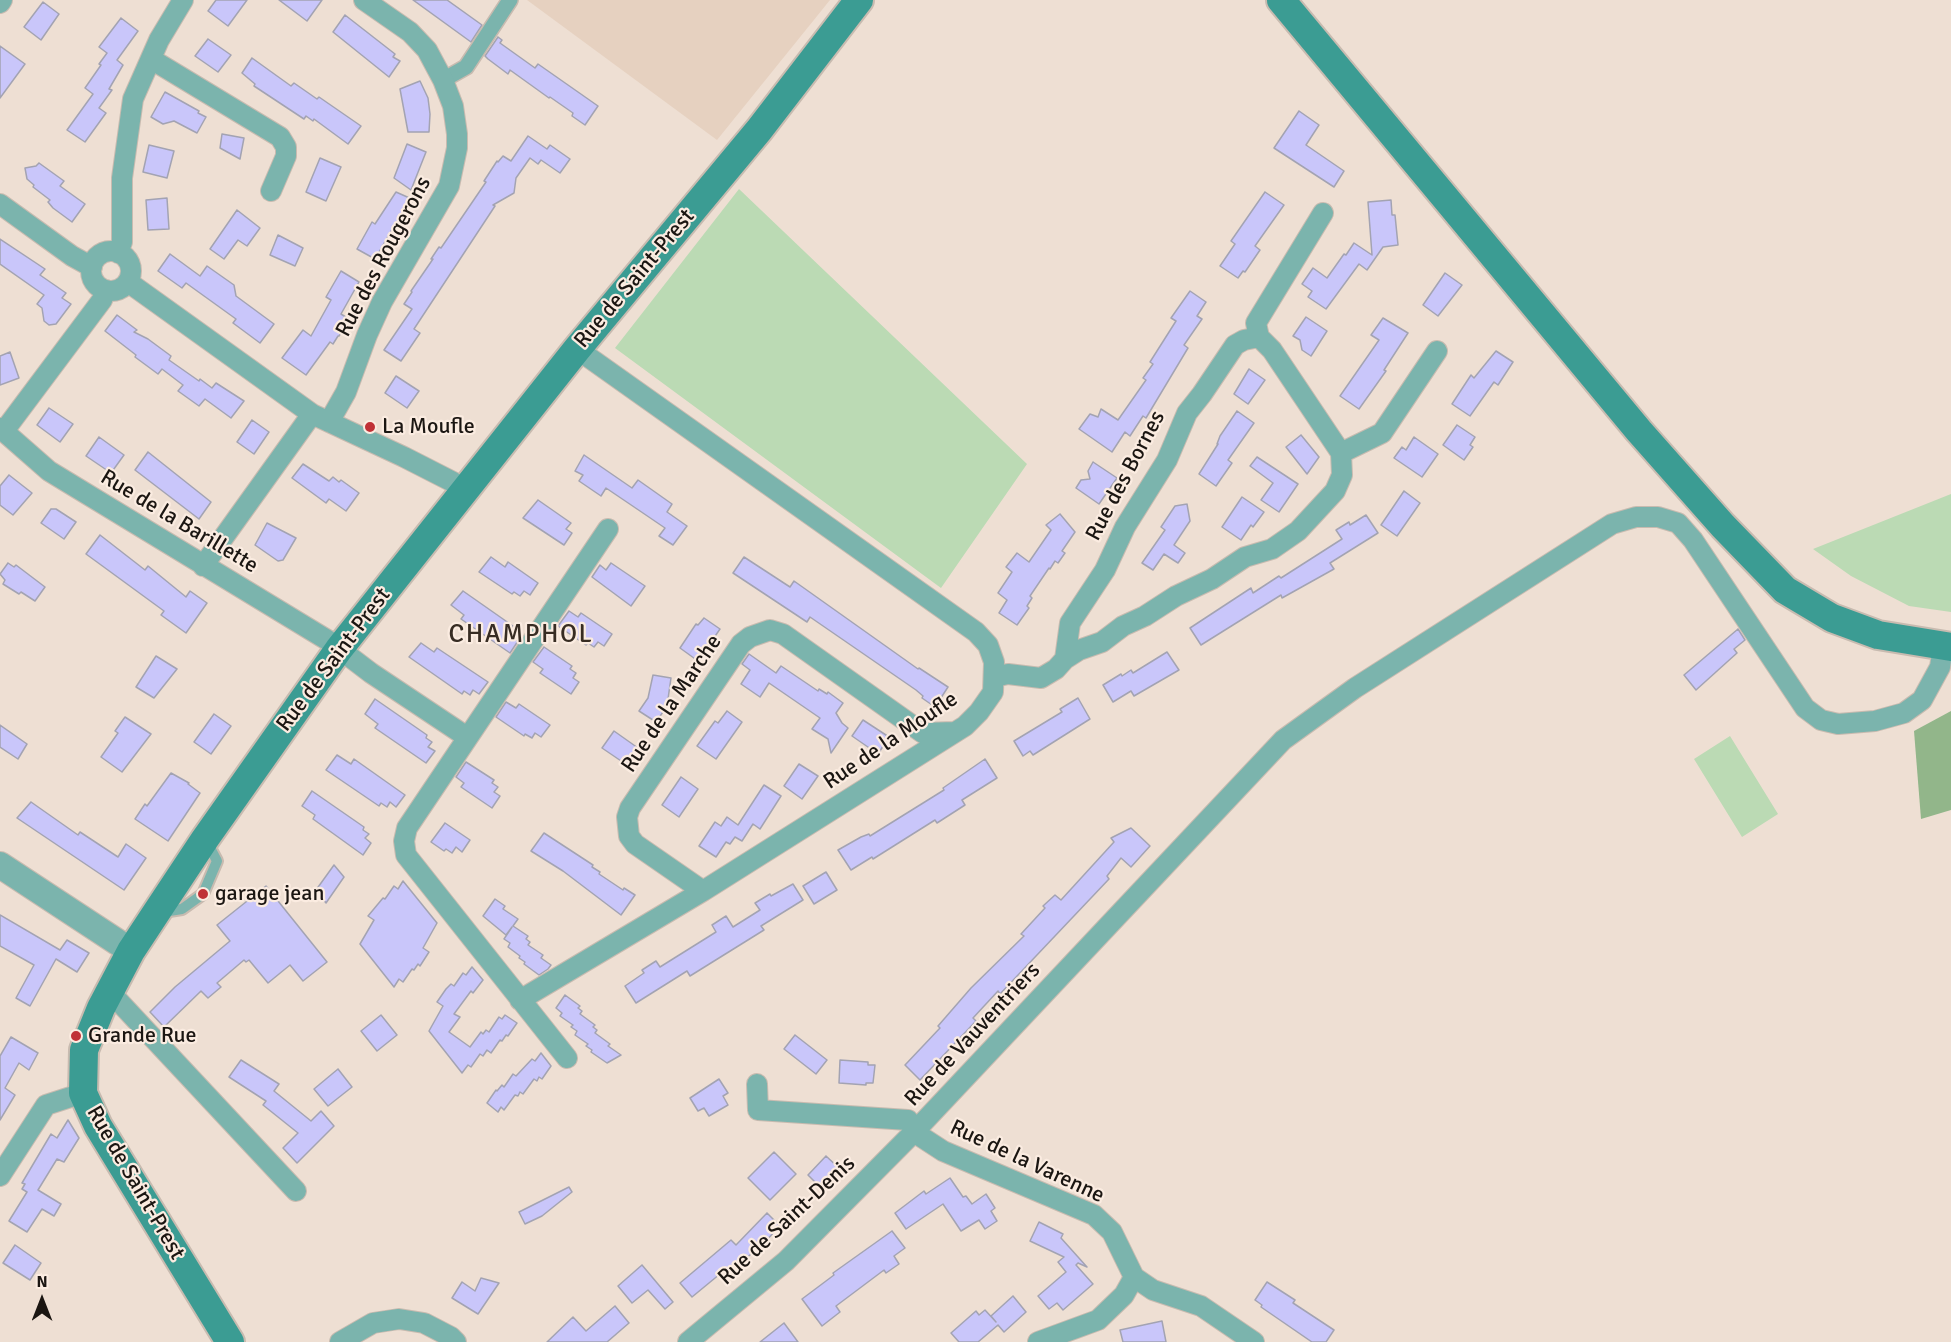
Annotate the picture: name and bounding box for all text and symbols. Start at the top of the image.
street label: Rue des Rougerons [331,172,437,342]
street label: Rue de Saint-Prest [569,204,701,354]
street label: Rue des Bornes [1081,407,1171,545]
place label: La Moufle [382,414,475,440]
marker: La Moufle [363,420,377,434]
street label: Rue de la Barillette [95,465,263,579]
street label: Rue de Saint-Prest [271,583,397,737]
district label: CHAMPHOL [449,619,593,651]
street label: Rue de la Marche [616,630,728,778]
street label: Rue de la Moufle [819,686,963,796]
place label: garage jean [215,881,325,907]
marker: garage jean [196,887,210,901]
street label: Rue de Vauventriers [900,958,1046,1112]
place label: Grande Rue [88,1023,196,1049]
marker: Grande Rue [69,1029,83,1043]
street label: Rue de Saint-Prest [80,1101,190,1265]
street label: Rue de la Varenne [946,1115,1108,1209]
street label: Rue de Saint-Denis [713,1151,861,1291]
north arrow [12,1270,72,1330]
text: N [36,1272,48,1292]

